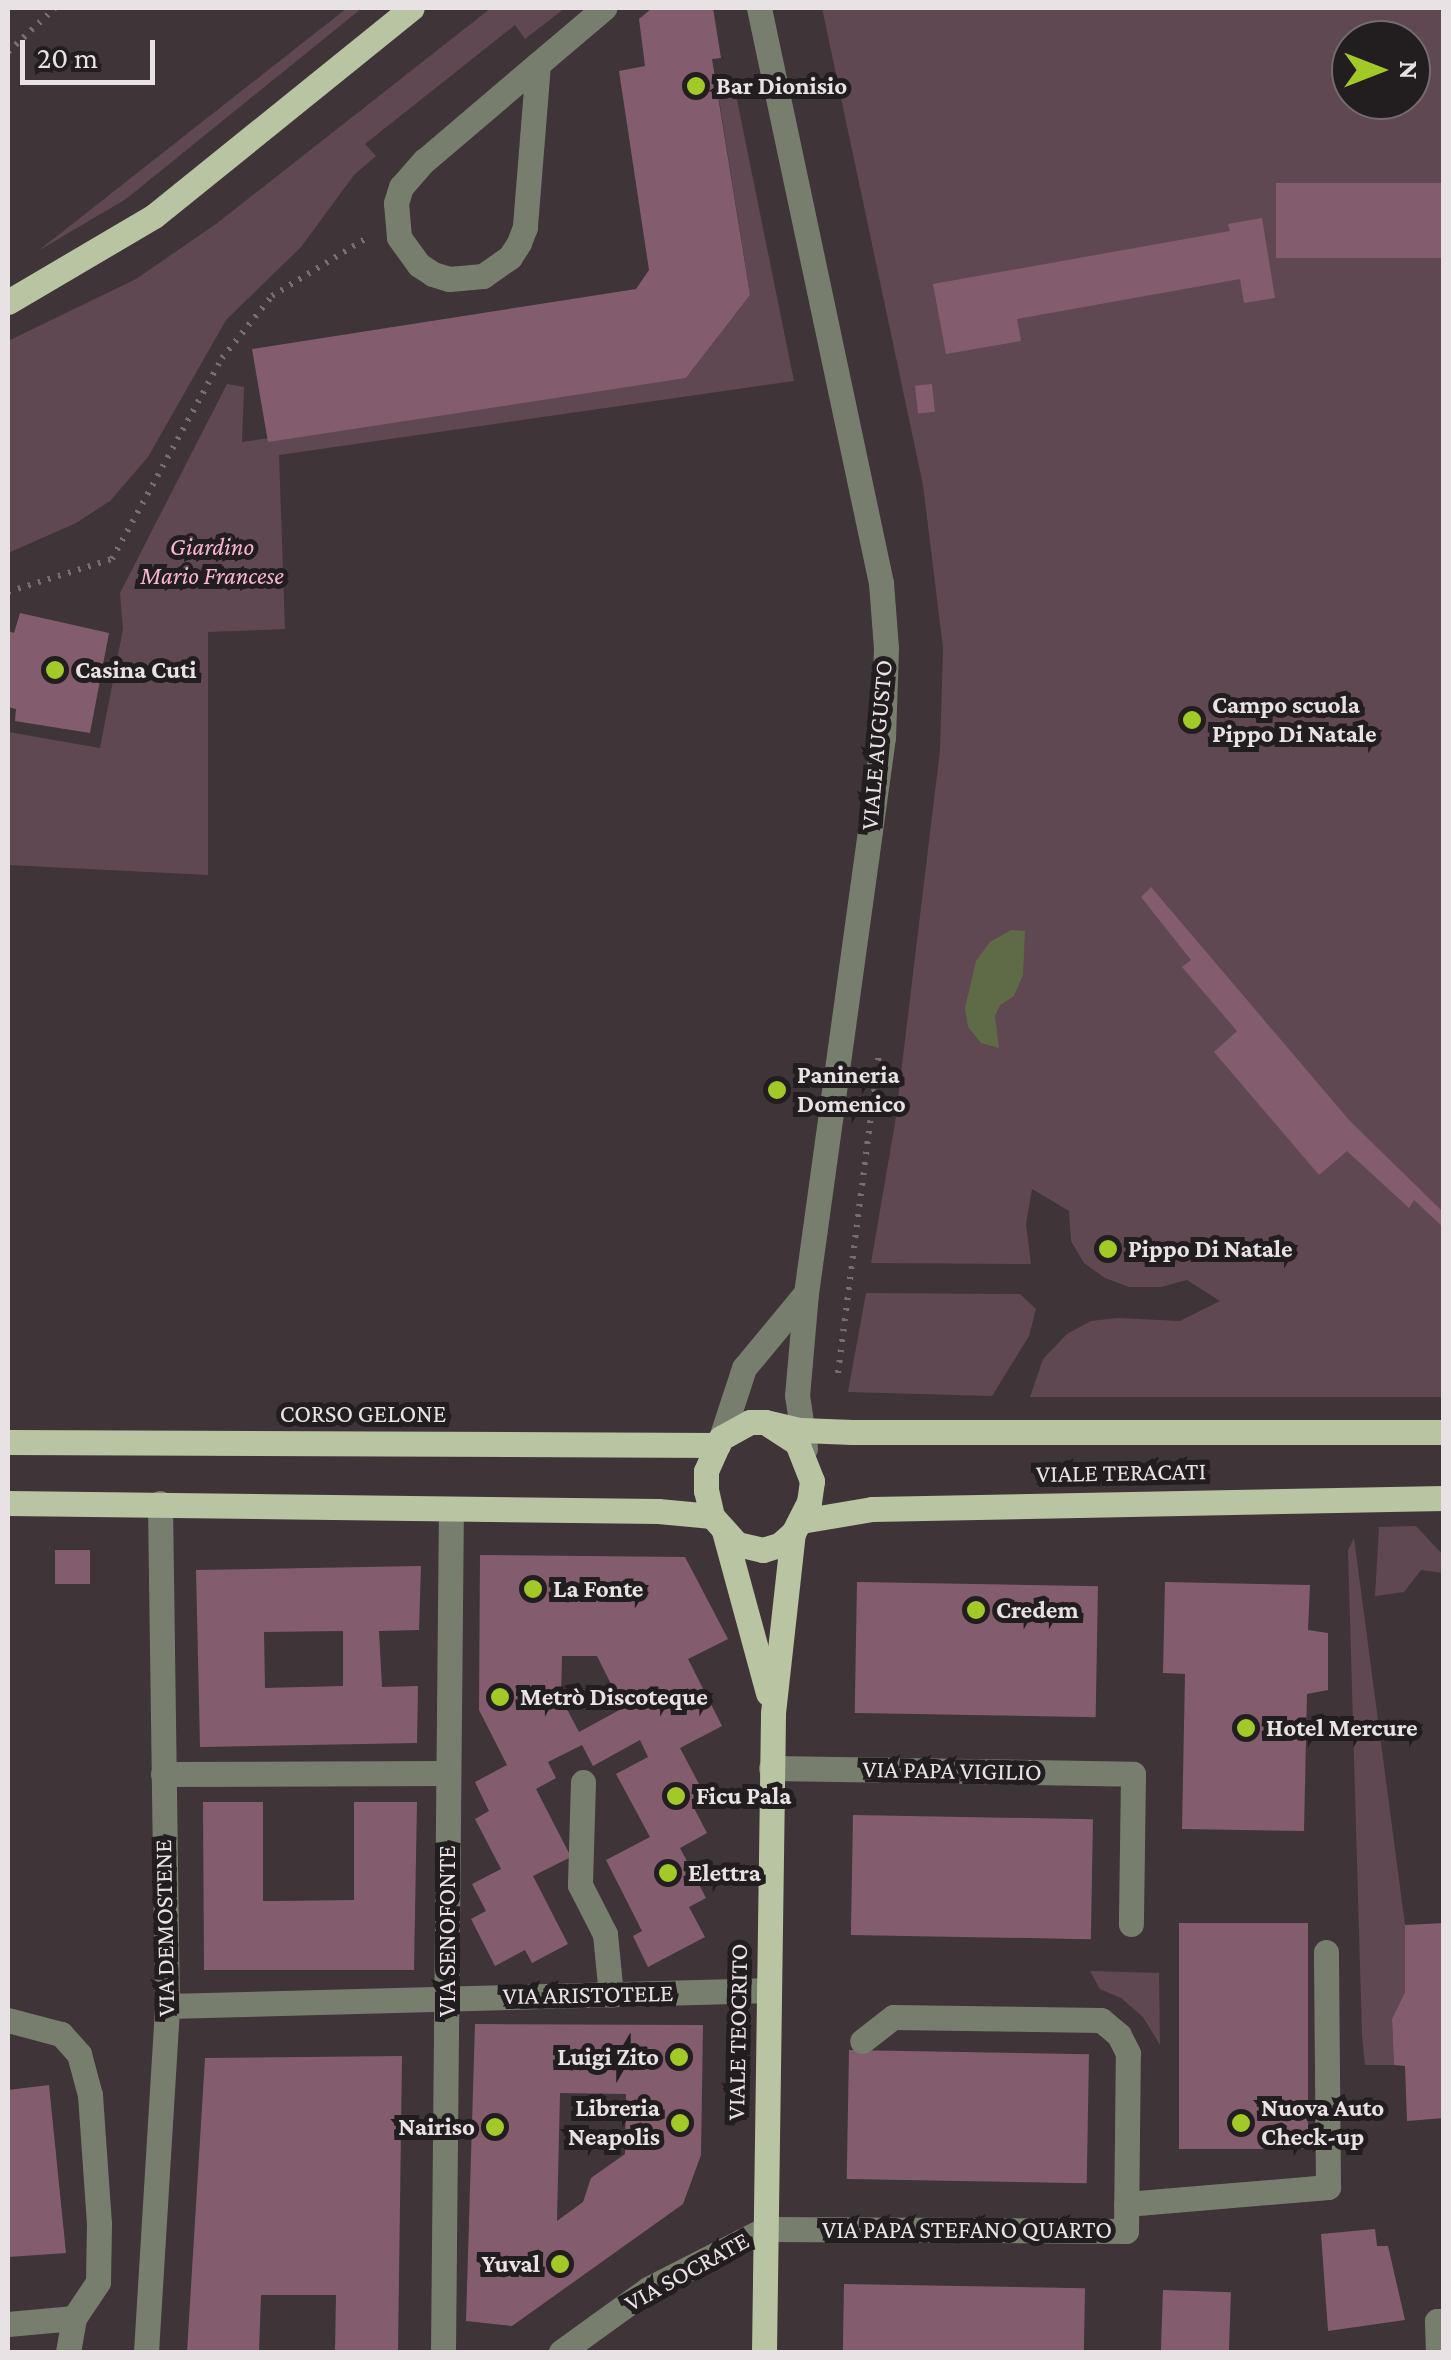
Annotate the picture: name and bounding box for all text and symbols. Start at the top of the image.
scale bar [25,20,160,82]
north arrow [1331,20,1431,120]
text: 20 m [37,41,98,74]
text: N [1394,60,1425,80]
place label: Bar Dionisio [716,71,847,101]
marker: Bar Dionisio [685,75,707,97]
park label: Giardino Mario Francese [140,533,284,592]
place label: Casina Cuti [75,655,197,685]
marker: Casina Cuti [44,659,66,681]
street label: VIALE AUGUSTO [855,659,899,831]
place label: Campo scuola Pippo Di Natale [1212,691,1377,750]
marker: Campo scuola Pippo Di Natale [1181,709,1203,731]
place label: Panineria Domenico [797,1061,906,1120]
marker: Panineria Domenico [766,1079,788,1101]
place label: Pippo Di Natale [1128,1234,1293,1264]
marker: Pippo Di Natale [1097,1238,1119,1260]
street label: CORSO GELONE [280,1399,446,1429]
street label: VIALE TERACATI [1036,1457,1206,1489]
place label: La Fonte [553,1574,643,1604]
marker: La Fonte [522,1578,544,1600]
place label: Credem [996,1595,1079,1625]
marker: Credem [965,1599,987,1621]
place label: Metrò Discoteque [520,1682,708,1712]
marker: Metrò Discoteque [489,1686,511,1708]
place label: Hotel Mercure [1266,1713,1418,1743]
marker: Hotel Mercure [1235,1717,1257,1739]
street label: VIA PAPA VIGILIO [862,1754,1042,1788]
place label: Ficu Pala [696,1781,791,1811]
marker: Ficu Pala [665,1785,687,1807]
street label: VIA DEMOSTENE [148,1839,182,2017]
street label: VIA SENOFONTE [432,1845,462,2017]
place label: Elettra [688,1858,761,1888]
marker: Elettra [657,1862,679,1884]
street label: VIALE TEOCRITO [721,1943,755,2121]
street label: VIA ARISTOTELE [502,1979,674,2011]
place label: Luigi Zito [557,2042,659,2072]
marker: Luigi Zito [668,2046,690,2068]
place label: Libreria Neapolis [568,2094,660,2153]
place label: Nuova Auto Check-up [1261,2094,1384,2153]
place label: Nairiso [398,2112,475,2142]
marker: Libreria Neapolis [669,2112,691,2134]
marker: Nuova Auto Check-up [1230,2112,1252,2134]
marker: Nairiso [484,2116,506,2138]
street label: VIA PAPA STEFANO QUARTO [822,2215,1112,2245]
street label: VIA SOCRATE [620,2226,754,2318]
place label: Yuval [482,2249,540,2279]
marker: Yuval [549,2253,571,2275]

